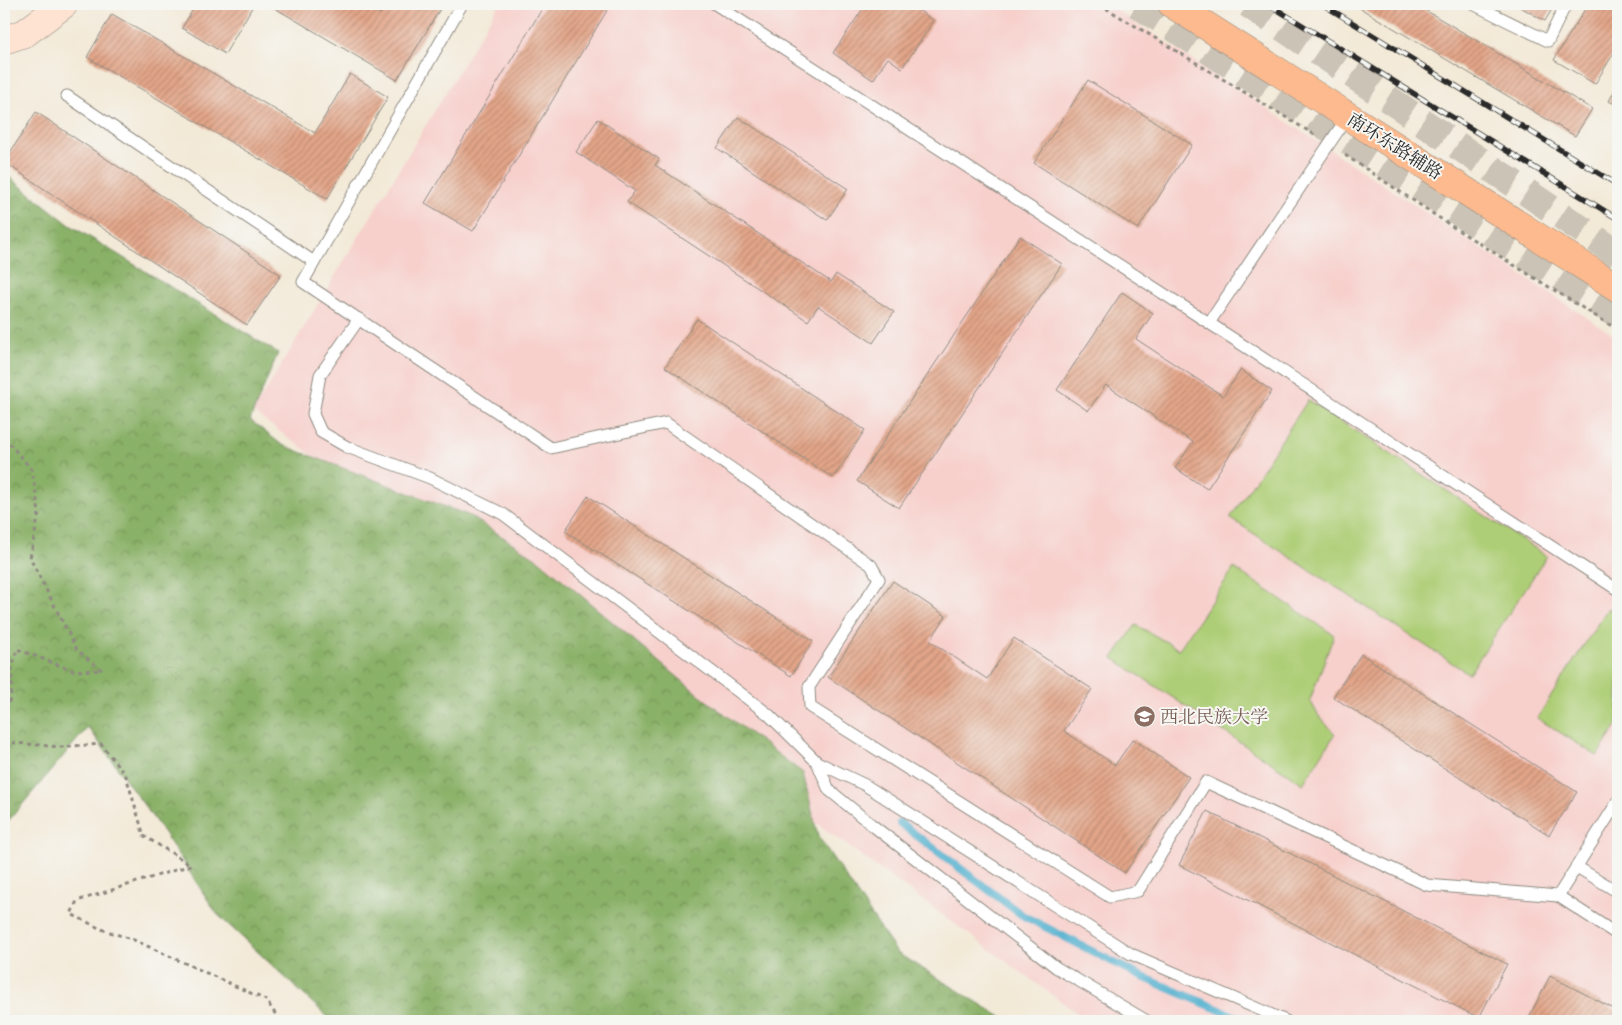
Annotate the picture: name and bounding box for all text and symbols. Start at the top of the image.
street label: 南环东路辅路 [1342,109,1446,186]
school or university icon: 西北民族大学 [1132,705,1156,729]
place label: 西北民族大学 [1160,707,1268,730]

